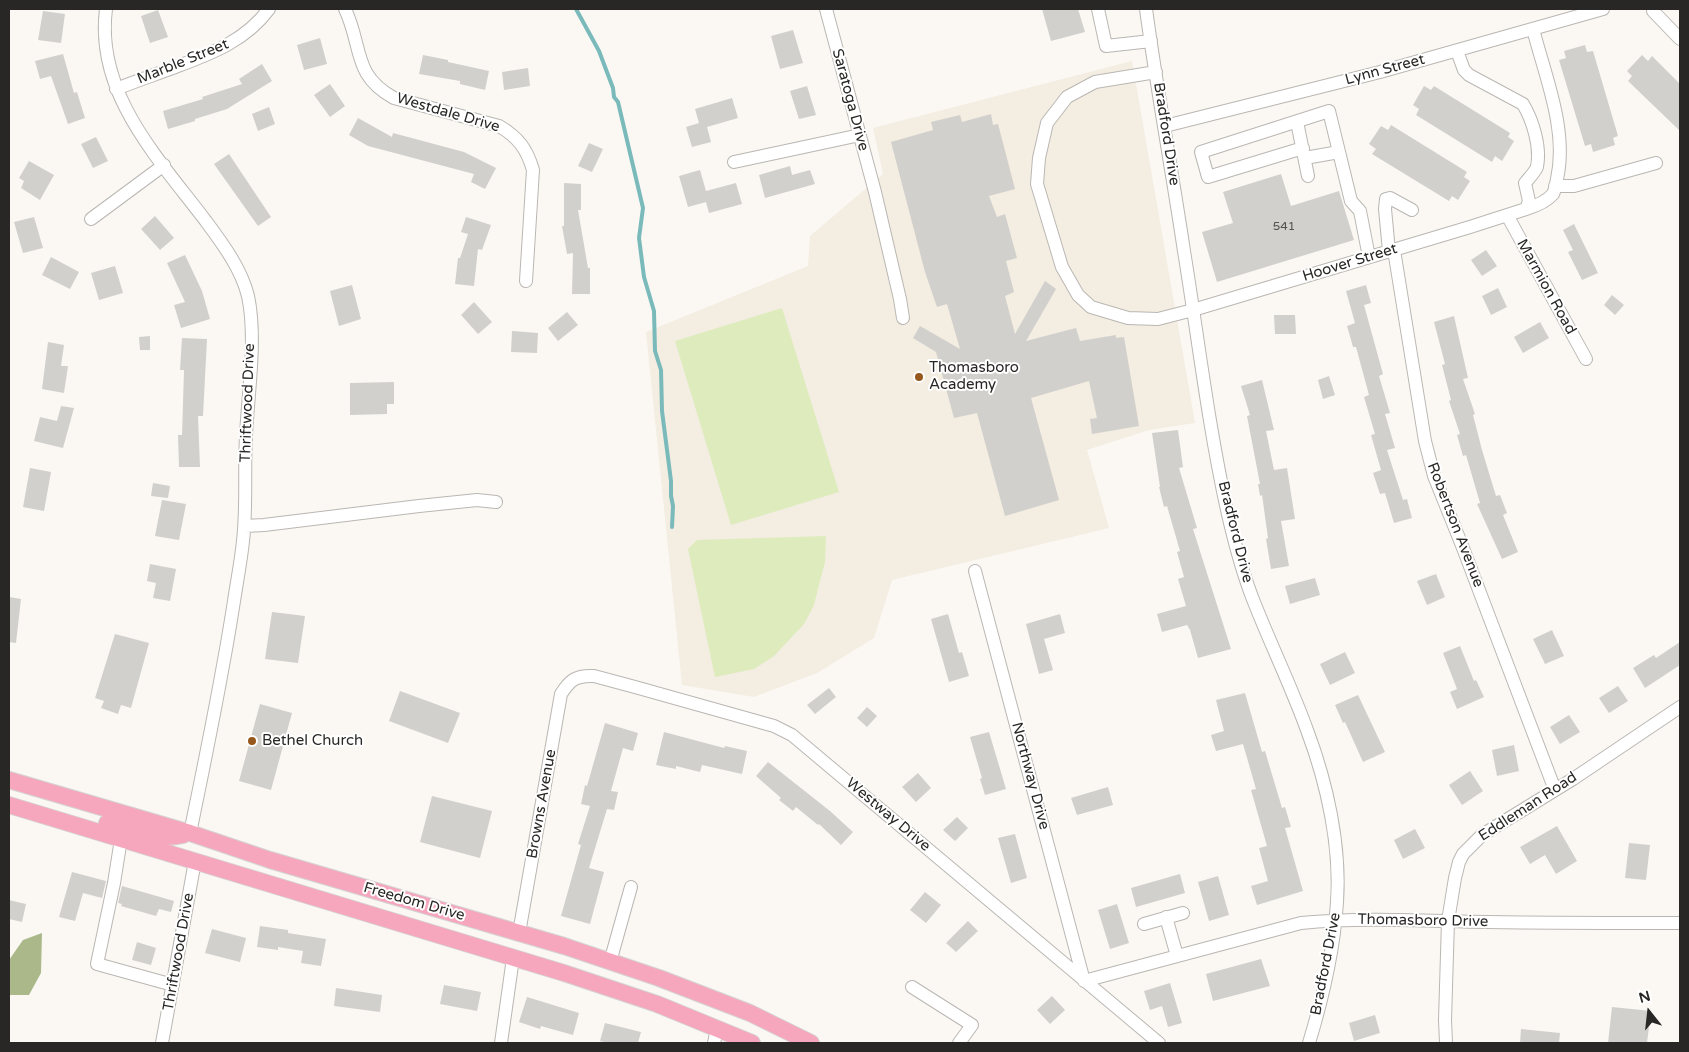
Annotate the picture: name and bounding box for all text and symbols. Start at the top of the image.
street label: Marble Street [135,35,231,89]
street label: Saratoga Drive [828,47,872,153]
street label: Lynn Street [1343,51,1427,89]
street label: Bradford Drive [1149,81,1183,187]
street label: Westdale Drive [394,90,502,136]
house number: 541 [1273,220,1295,234]
street label: Marmion Road [1512,236,1580,338]
street label: Hoover Street [1300,240,1400,286]
street label: Thriftwood Drive [237,343,259,463]
place label: Thomasboro Academy [929,359,1019,394]
marker: Thomasboro Academy [913,371,925,383]
street label: Robertson Avenue [1423,460,1487,590]
street label: Bradford Drive [1214,479,1256,585]
street label: Northway Drive [1007,720,1053,832]
place label: Bethel Church [262,732,363,750]
marker: Bethel Church [246,735,258,747]
street label: Browns Avenue [524,748,560,860]
street label: Eddleman Road [1476,769,1580,845]
street label: Westway Drive [842,774,934,856]
street label: Freedom Drive [361,879,467,925]
street label: Thriftwood Drive [160,892,198,1012]
street label: Bradford Drive [1307,911,1345,1017]
street label: Thomasboro Drive [1357,911,1489,931]
north arrow [1624,987,1674,1037]
text: N [1637,987,1652,1007]

